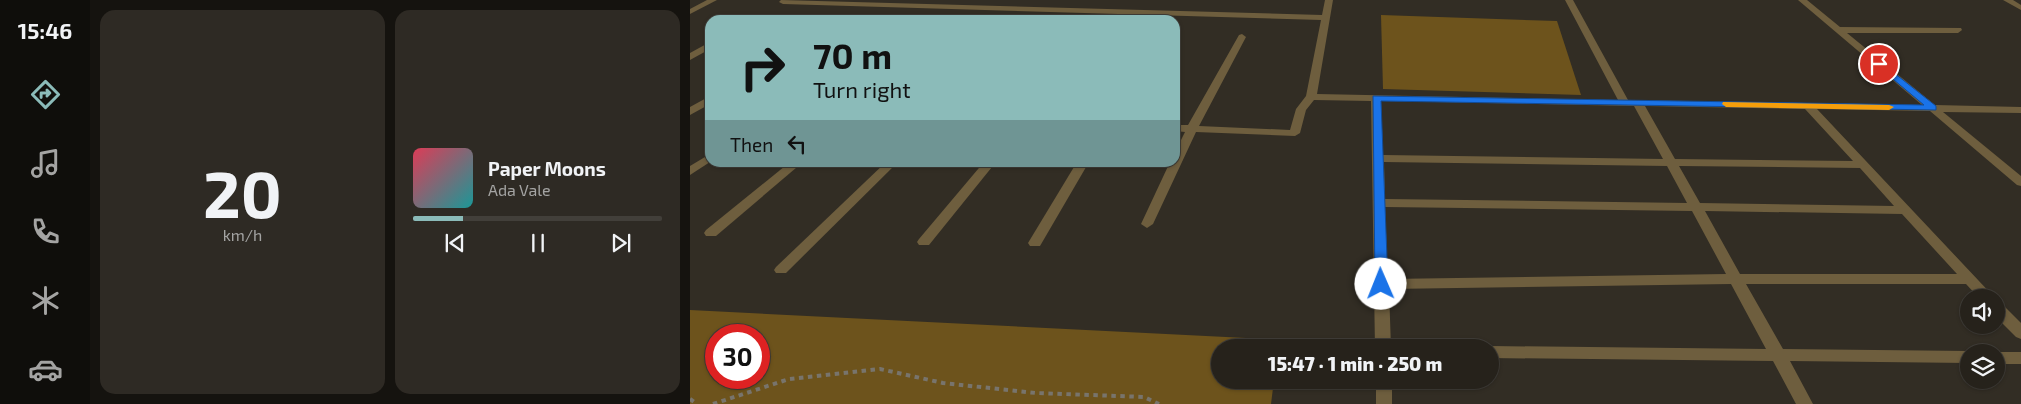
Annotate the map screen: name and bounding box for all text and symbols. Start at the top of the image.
text: 15:46 [18,17,72,43]
text: 70 m [813,34,892,76]
icon: right [730,35,795,100]
pin [1858,43,1900,85]
icon: arrive [1865,50,1893,78]
text: Turn right [813,76,911,102]
icon: directions [28,77,63,112]
icon: left [783,130,811,158]
text: Then [730,133,773,156]
icon: music [28,146,63,181]
text: 20 [203,153,282,231]
text: Paper Moons [488,157,606,180]
text: Ada Vale [488,180,551,199]
icon: phone [28,214,63,249]
text: km/h [223,225,262,244]
icon: previous [441,229,469,257]
icon: pause [524,229,552,257]
icon: next [607,229,635,257]
position arrow [1354,257,1406,309]
icon: climate [28,283,63,318]
map controls [1960,289,2005,389]
button: sound [1960,289,2005,334]
speed limit sign: 30 [705,324,770,389]
button: layers [1960,344,2005,389]
icon: car [28,352,63,387]
text: 15:47 · 1 min · 250 m [1268,352,1442,375]

